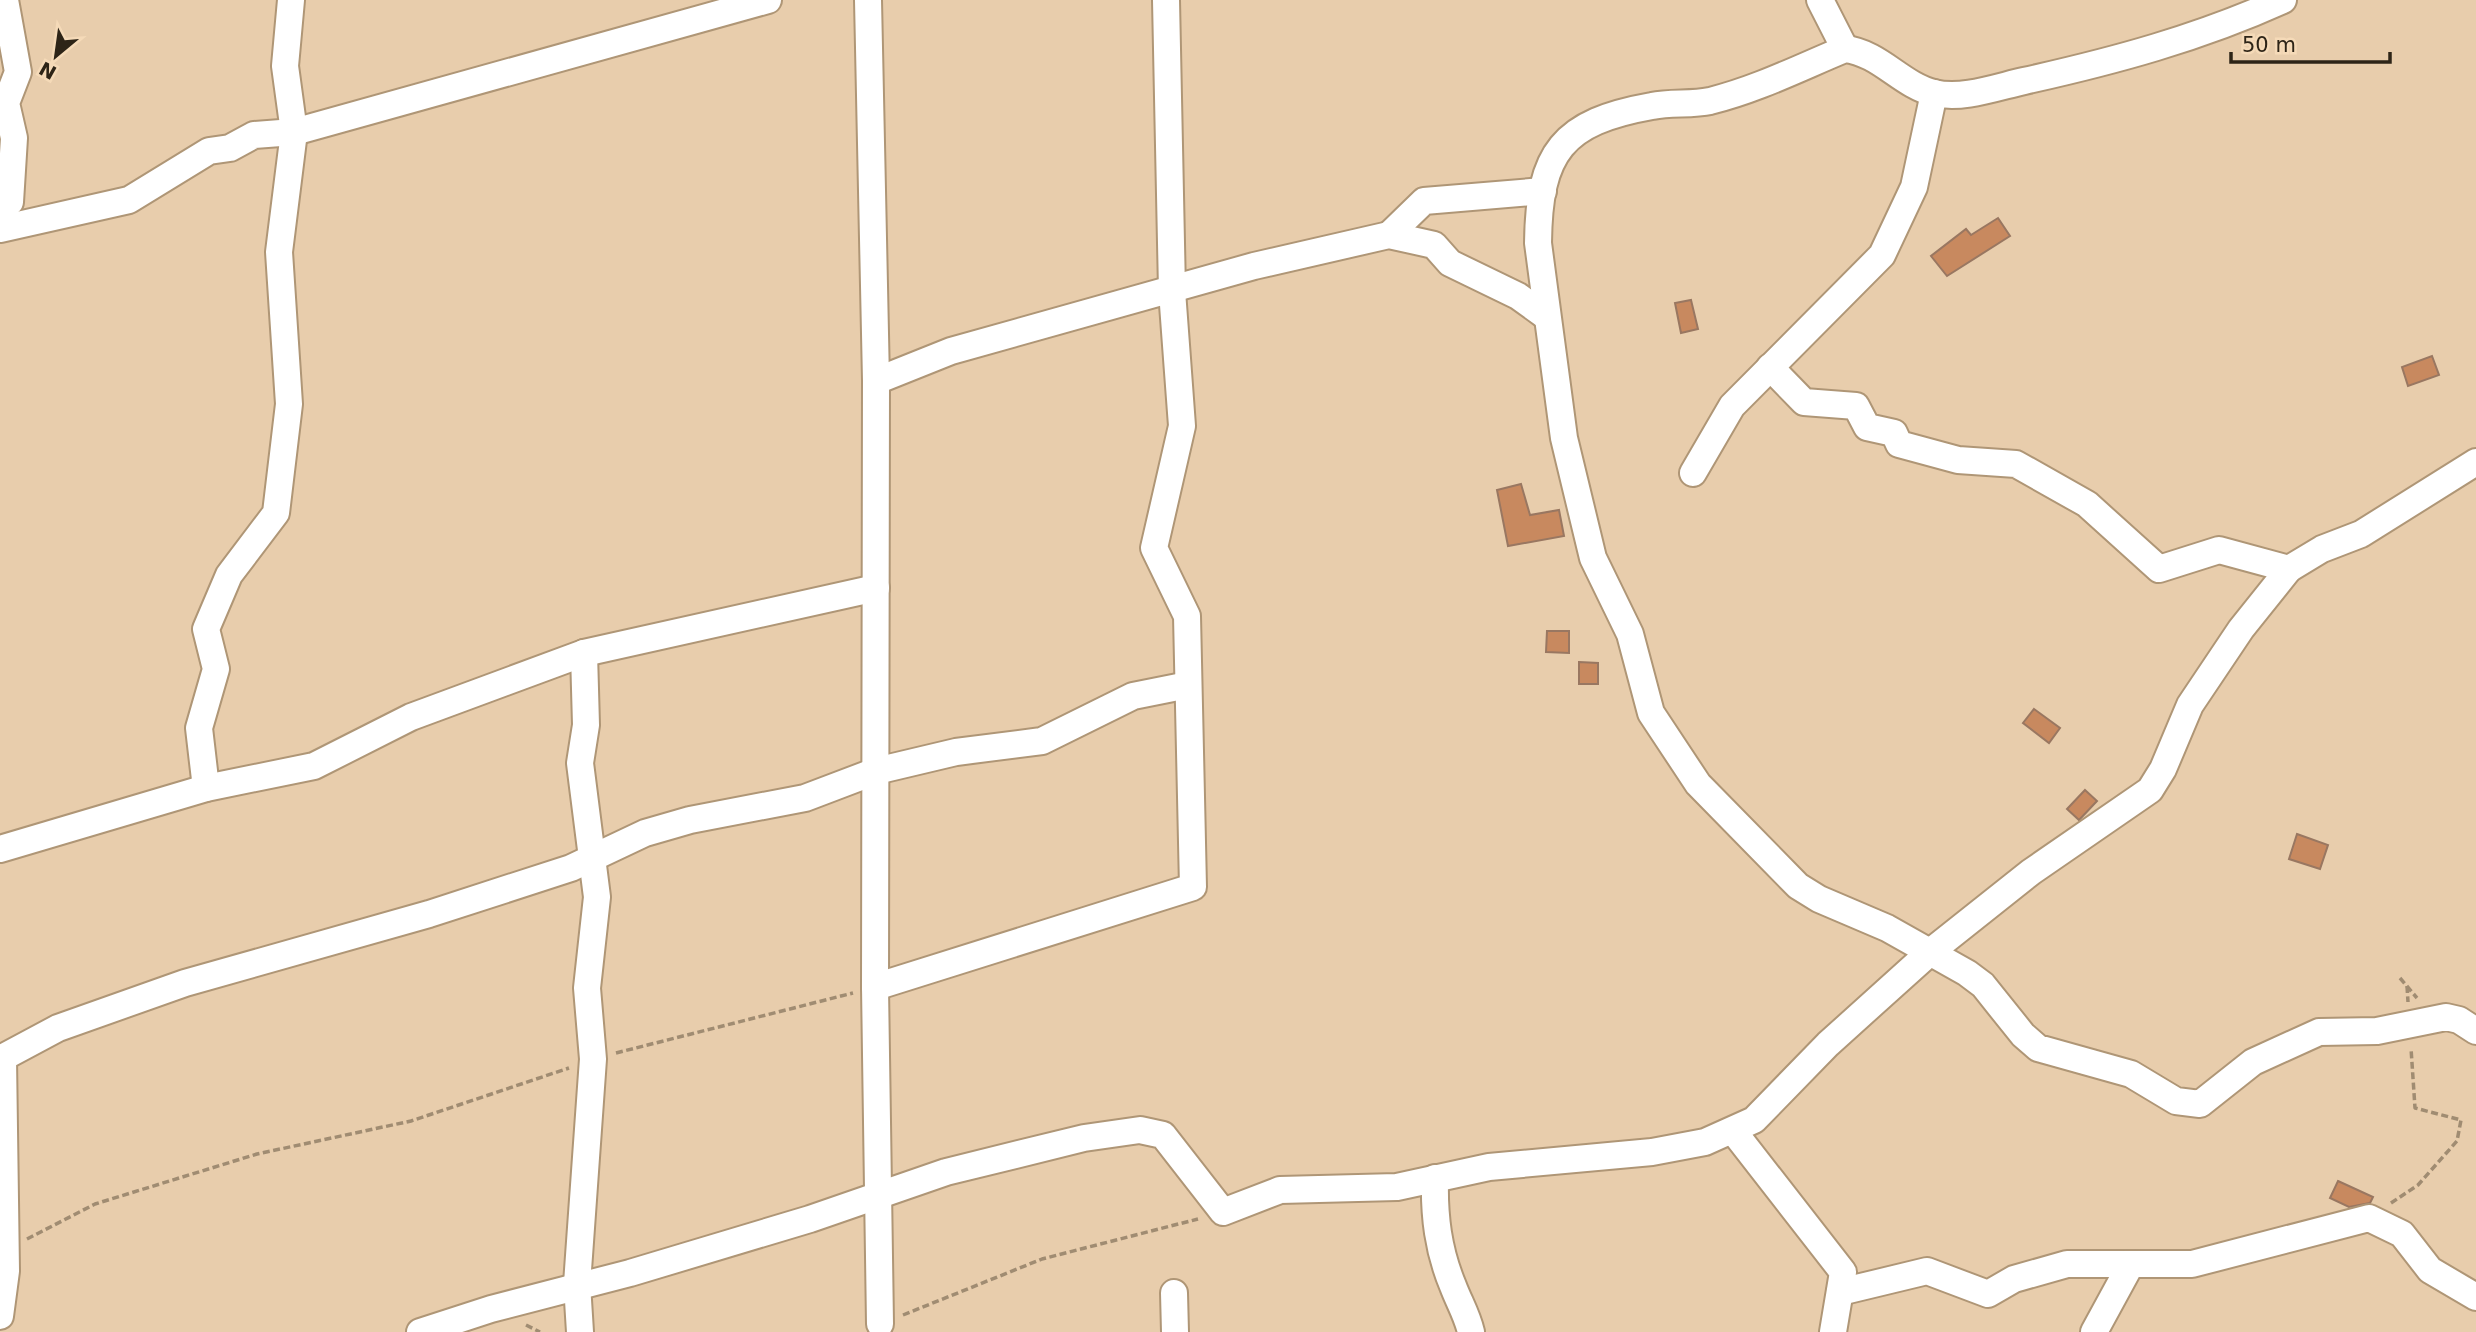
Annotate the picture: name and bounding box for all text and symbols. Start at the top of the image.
north arrow [21,21,91,91]
scale bar [2231,21,2390,65]
text: 50 m [2242,33,2296,57]
text: N [35,57,60,84]

